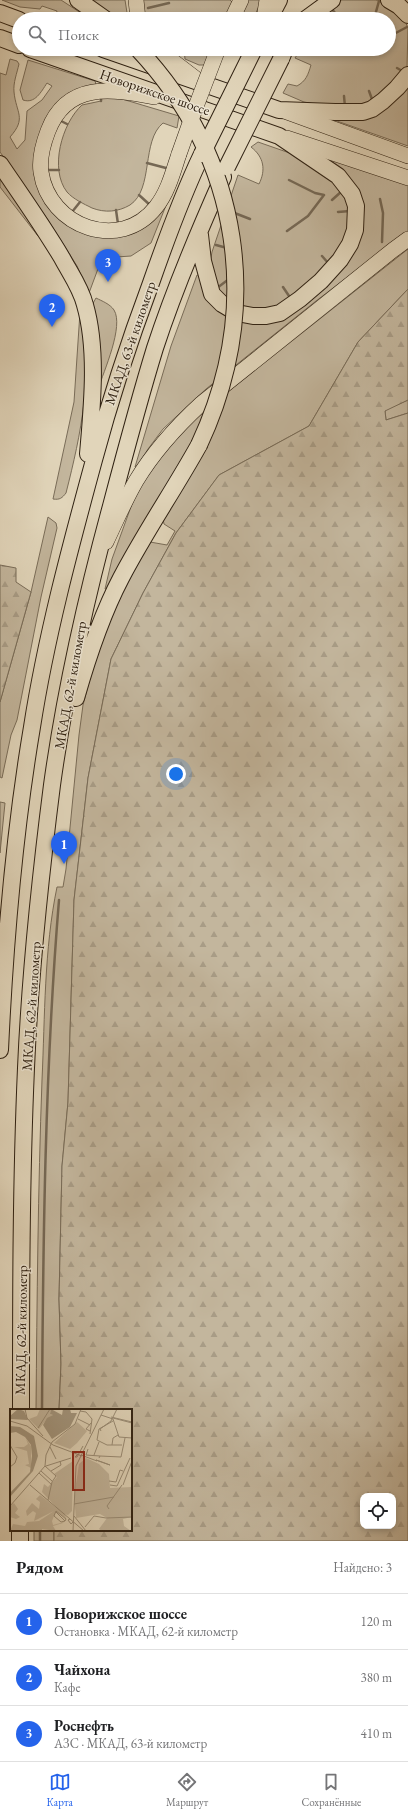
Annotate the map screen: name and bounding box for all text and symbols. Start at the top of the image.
search box [12,12,396,56]
icon: search [26,23,48,45]
text: Поиск [58,25,99,44]
street label: Новорижское шоссе [98,65,213,119]
pin: 3 [95,249,121,282]
street label: МКАД, 63-й километр [100,279,160,407]
pin: 2 [39,294,65,327]
street label: МКАД, 62-й километр [50,620,90,750]
your location [166,764,186,784]
pin: 1 [51,831,77,864]
street label: МКАД, 62-й километр [17,941,45,1071]
street label: МКАД, 62-й километр [11,1265,31,1395]
inset map [10,1409,132,1531]
map controls [360,1493,396,1529]
button: locate [360,1493,396,1529]
text: Рядом [16,1556,64,1578]
text: Найдено: 3 [333,1559,392,1576]
text: Новорижское шоссе [54,1604,187,1623]
text: 1 [26,1613,32,1630]
text: 120 m [361,1613,392,1630]
text: Остановка · МКАД, 62-й километр [54,1623,238,1640]
text: Чайхона [54,1660,110,1679]
text: 2 [26,1669,32,1686]
text: 380 m [361,1669,392,1686]
text: Кафе [54,1679,80,1696]
text: Роснефть [54,1716,114,1735]
text: 3 [26,1725,32,1742]
text: 410 m [361,1725,392,1742]
text: АЗС · МКАД, 63-й километр [54,1735,207,1752]
tab: Карта [47,1771,73,1809]
tab: Маршрут [166,1771,208,1809]
tab: Сохранённые [301,1771,361,1809]

